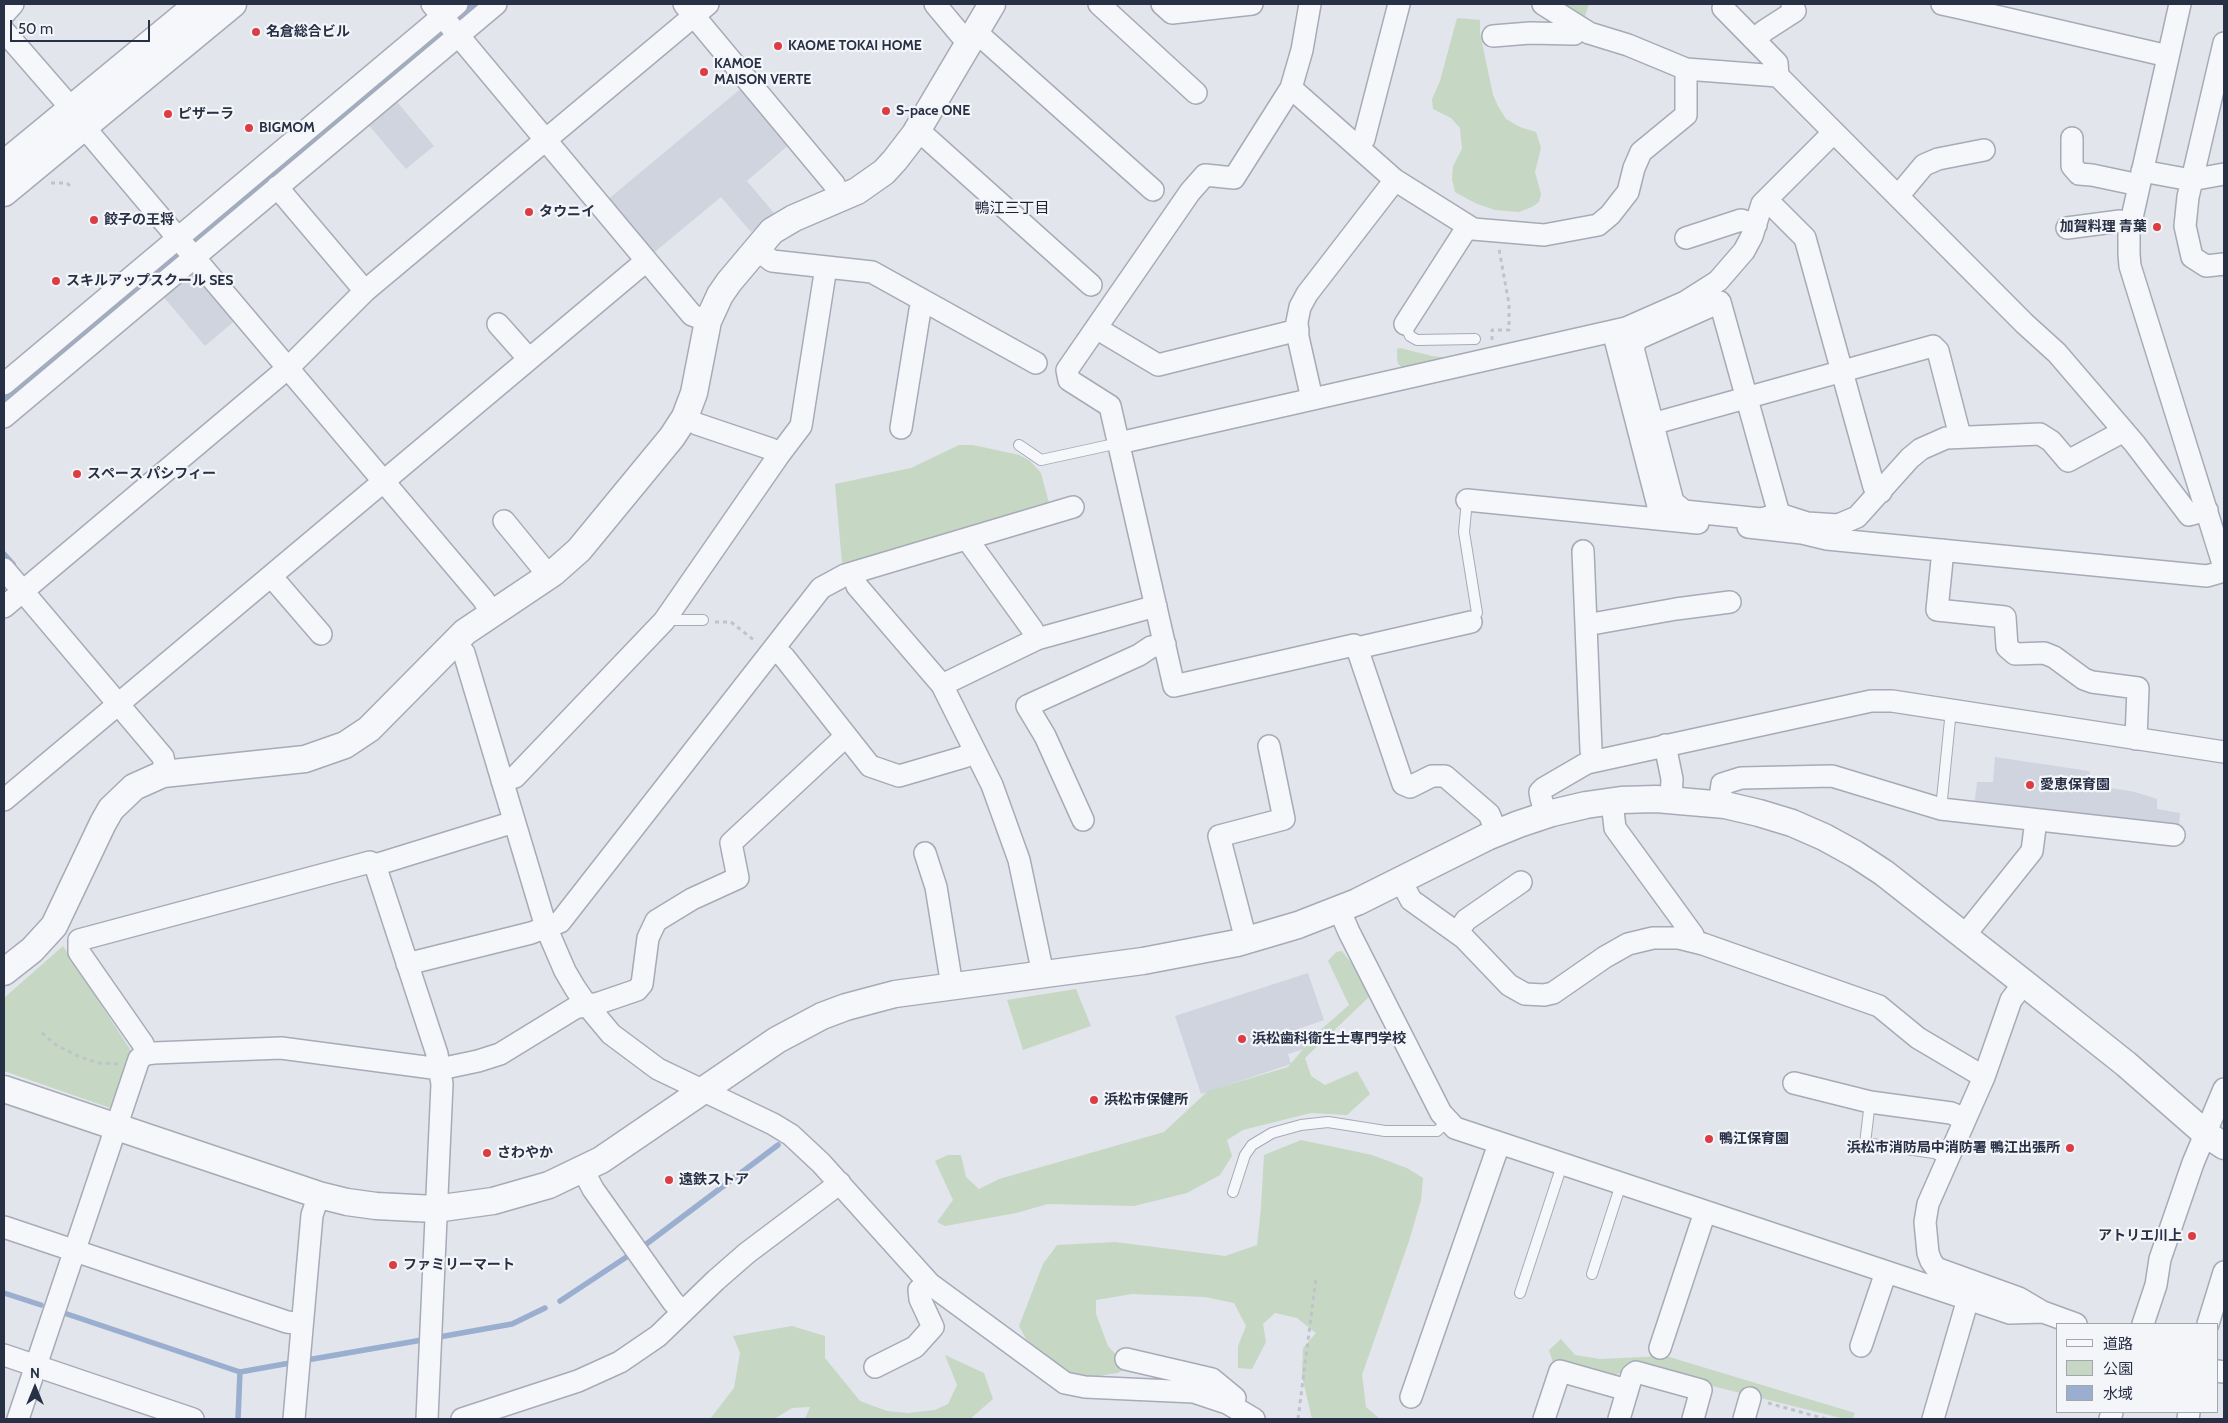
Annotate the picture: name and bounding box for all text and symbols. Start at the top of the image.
scale bar [12,10,152,42]
text: 50 m [18,20,53,38]
place label: 名倉総合ビル [266,24,350,40]
marker: 名倉総合ビル [250,26,262,38]
place label: KAOME TOKAI HOME [788,38,922,54]
marker: KAOME TOKAI HOME [772,40,784,52]
place label: KAMOE MAISON VERTE [714,56,811,88]
marker: KAMOE MAISON VERTE [698,66,710,78]
place label: S-pace ONE [896,103,970,119]
marker: S-pace ONE [880,105,892,117]
place label: ピザーラ [178,106,234,122]
marker: ピザーラ [162,108,174,120]
place label: BIGMOM [259,120,315,136]
marker: BIGMOM [243,122,255,134]
district label: 鴨江三丁目 [975,200,1049,218]
place label: タウニイ [539,204,595,220]
marker: タウニイ [523,206,535,218]
place label: 餃子の王将 [104,212,174,228]
marker: 餃子の王将 [88,214,100,226]
place label: 加賀料理 青葉 [2060,219,2147,235]
marker: 加賀料理 青葉 [2151,221,2163,233]
place label: スキルアップスクール SES [66,273,233,289]
marker: スキルアップスクール SES [50,275,62,287]
place label: スペース パシフィー [87,466,216,482]
marker: スペース パシフィー [71,468,83,480]
place label: 愛恵保育園 [2040,777,2110,793]
marker: 愛恵保育園 [2024,779,2036,791]
place label: 浜松歯科衛生士専門学校 [1252,1031,1406,1047]
marker: 浜松歯科衛生士専門学校 [1236,1033,1248,1045]
place label: 浜松市保健所 [1104,1092,1188,1108]
marker: 浜松市保健所 [1088,1094,1100,1106]
place label: 鴨江保育園 [1719,1131,1789,1147]
marker: 鴨江保育園 [1703,1133,1715,1145]
place label: 浜松市消防局中消防署 鴨江出張所 [1847,1140,2060,1156]
marker: 浜松市消防局中消防署 鴨江出張所 [2064,1142,2076,1154]
place label: さわやか [497,1145,553,1161]
marker: さわやか [481,1147,493,1159]
place label: 遠鉄ストア [679,1172,749,1188]
marker: 遠鉄ストア [663,1174,675,1186]
place label: アトリエ川上 [2098,1228,2182,1244]
marker: アトリエ川上 [2186,1230,2198,1242]
place label: ファミリーマート [403,1257,515,1273]
marker: ファミリーマート [387,1259,399,1271]
legend [2056,1323,2218,1413]
text: 道路 [2103,1335,2133,1353]
text: 公園 [2103,1360,2133,1378]
north arrow [10,1363,60,1413]
text: N [30,1364,40,1382]
text: 水域 [2103,1385,2133,1403]

